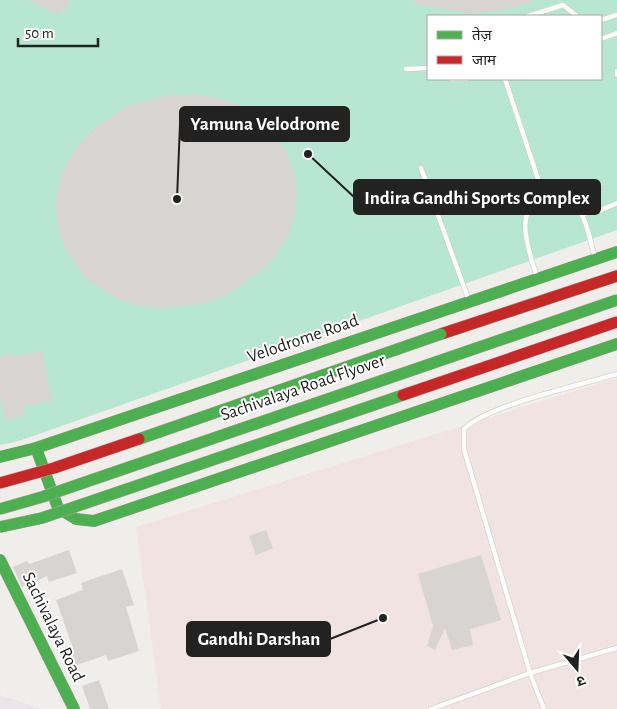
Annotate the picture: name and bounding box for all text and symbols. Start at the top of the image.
scale bar [18,15,98,47]
legend [427,15,602,80]
text: 50 m [25,26,54,41]
text: तेज़ [472,26,493,43]
text: जाम [472,53,497,68]
callout: Yamuna Velodrome [180,107,349,141]
text: Yamuna Velodrome [190,115,340,134]
callout: Indira Gandhi Sports Complex [354,180,600,214]
text: Indira Gandhi Sports Complex [364,189,590,208]
street label: Velodrome Road [245,312,361,366]
street label: Sachivalaya Road Flyover [219,351,388,425]
street label: Sachivalaya Road [19,569,87,685]
callout: Gandhi Darshan [187,622,330,656]
text: Gandhi Darshan [198,630,320,649]
north arrow [552,644,602,694]
text: उ [574,672,587,689]

